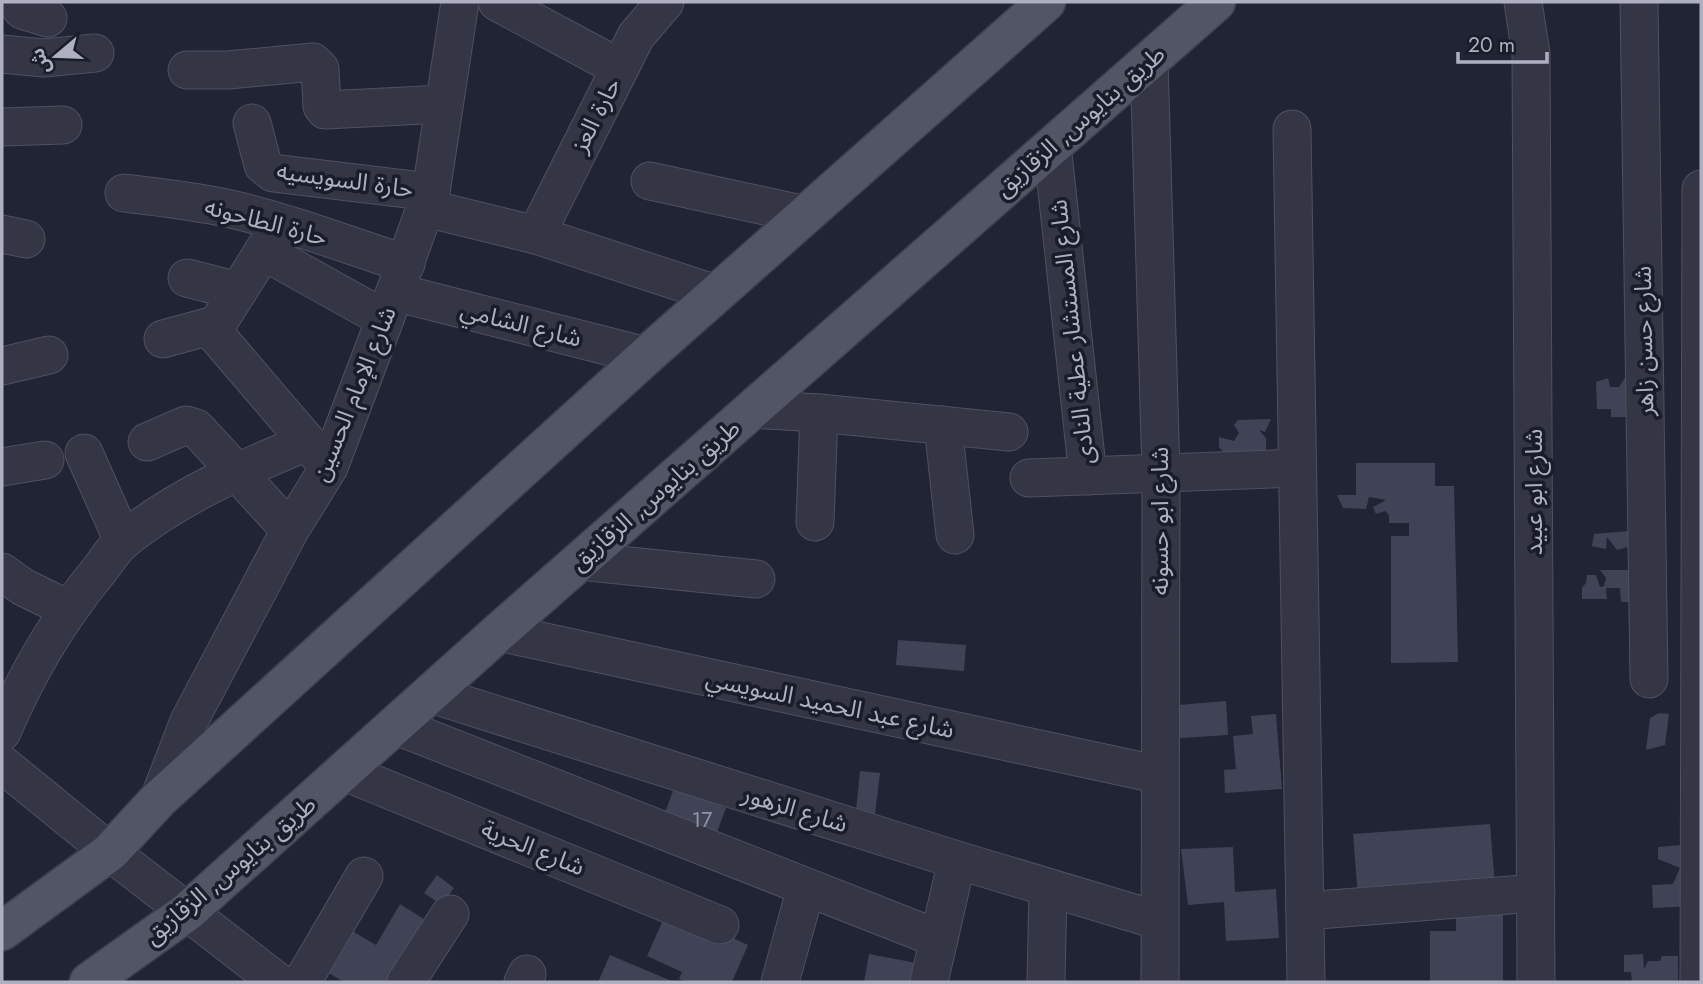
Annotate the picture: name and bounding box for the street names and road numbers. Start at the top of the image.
street label: طريق بنايوس, الزقازيق [987,37,1173,205]
street label: حارة العز [561,71,629,159]
street label: حارة السويسيه [274,153,416,206]
street label: حارة الطاحونه [201,188,331,255]
street label: شارع المستشار عطية النادى [1040,198,1103,466]
street label: شارع حسن زاهر [1625,265,1662,418]
street label: شارع الشامي [457,292,585,357]
street label: شارع الإمام الحسين [302,301,406,487]
street label: طريق بنايوس, الزقازيق [562,411,748,579]
street label: شارع ابو عبيد [1516,429,1551,555]
street label: شارع ابو حسونه [1142,447,1177,595]
street label: شارع عبد الحميد السويسي [702,660,958,748]
street label: شارع الزهور [737,776,852,841]
street label: طريق بنايوس, الزقازيق [136,787,324,952]
street label: شارع الحرية [476,811,590,884]

